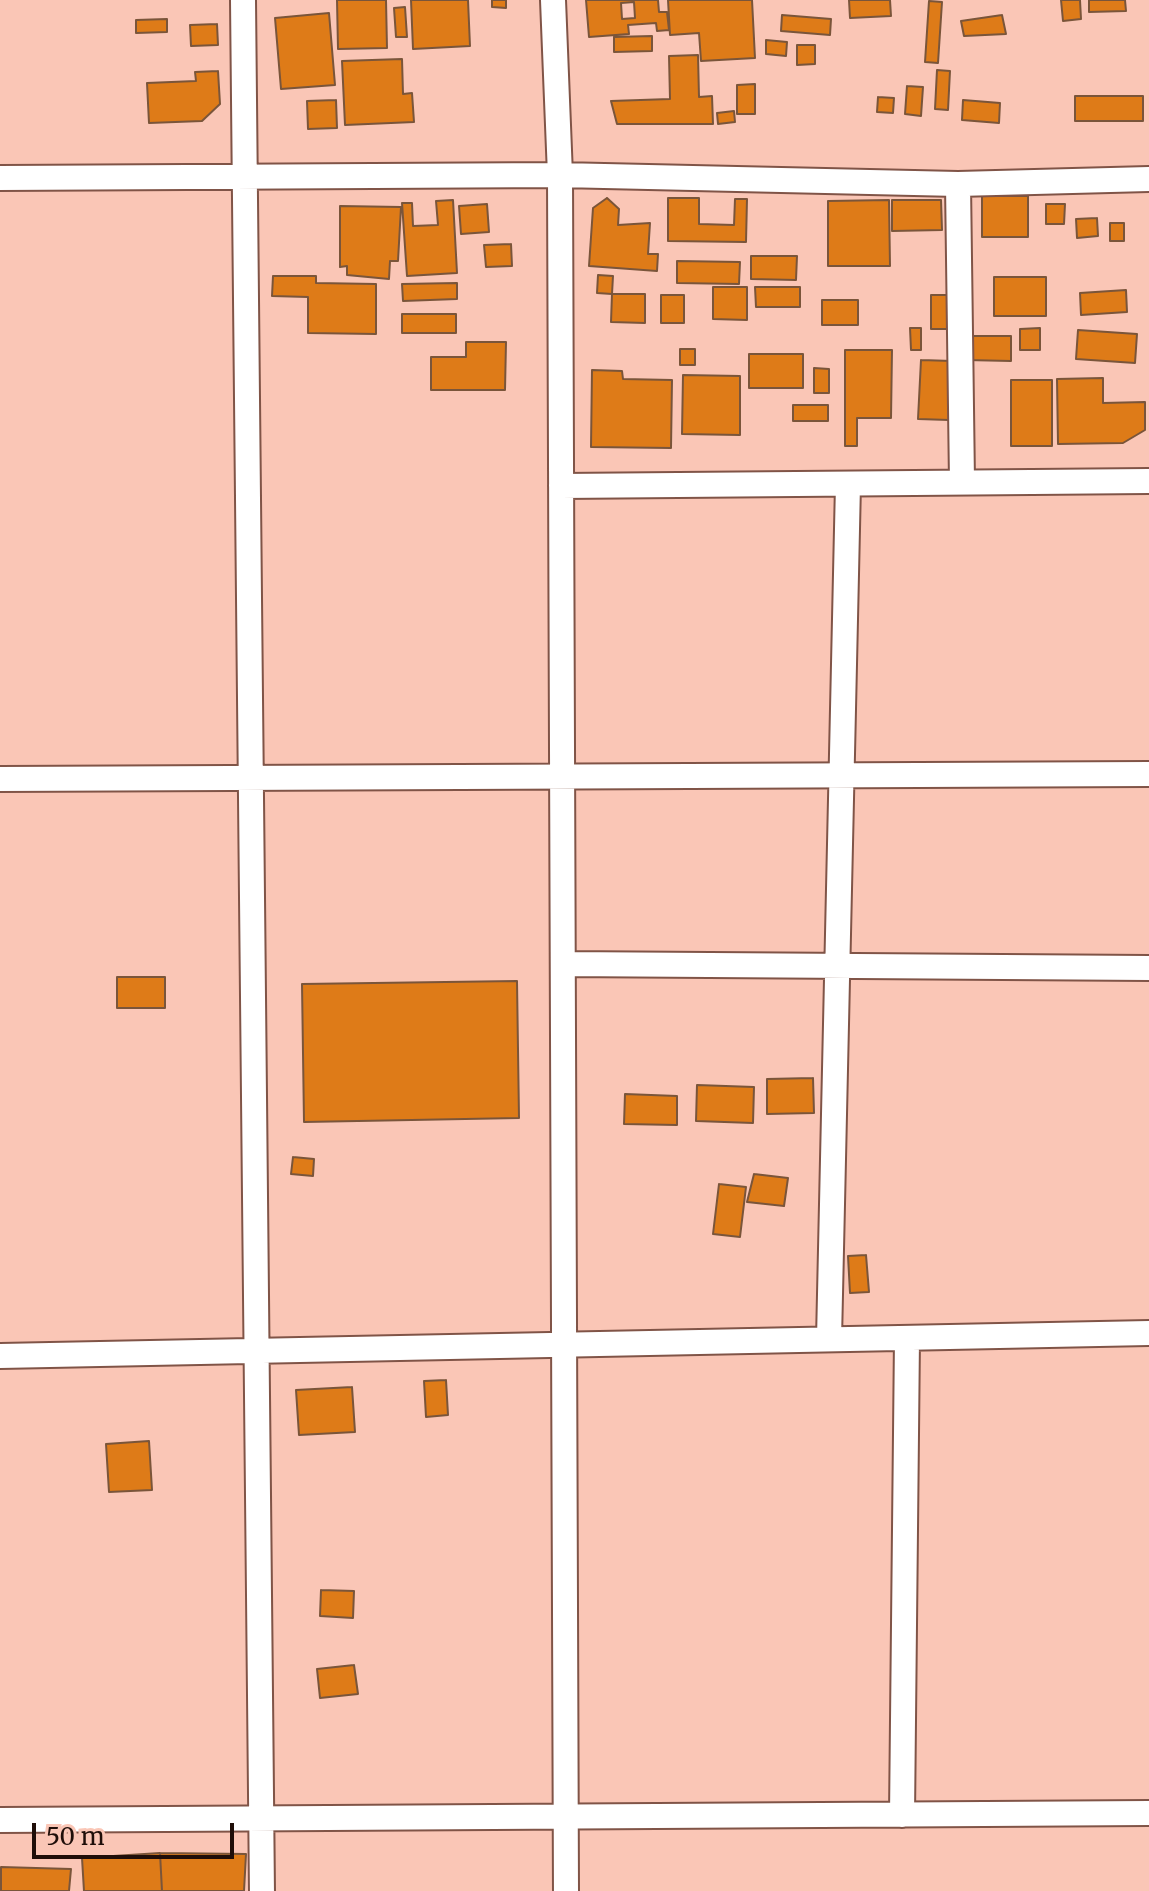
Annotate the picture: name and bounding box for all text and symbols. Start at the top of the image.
scale bar [36,1807,238,1857]
text: 50 m [46,1821,105,1852]

